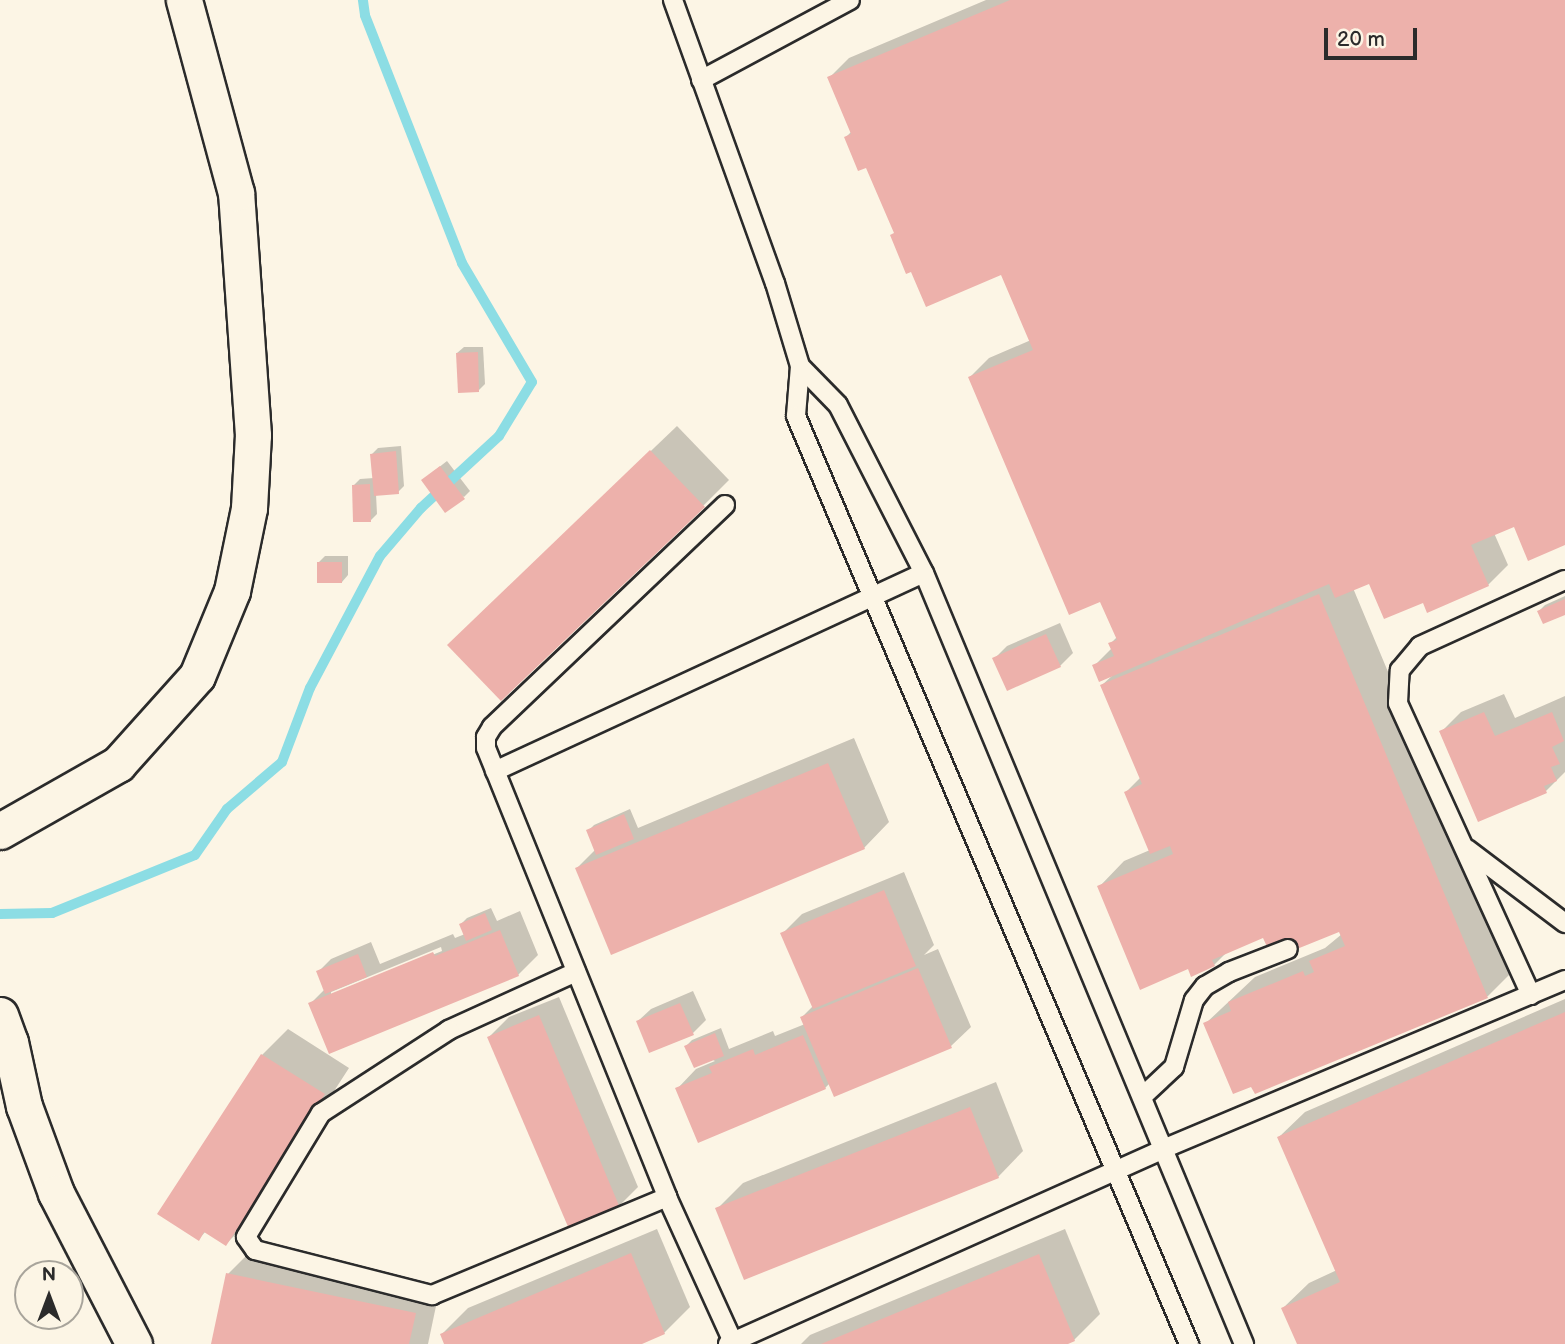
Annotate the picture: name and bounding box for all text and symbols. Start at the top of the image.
scale bar [1327,14,1420,58]
text: 20 m [1337,27,1385,52]
north arrow [14,1260,84,1330]
text: N [42,1264,56,1287]

